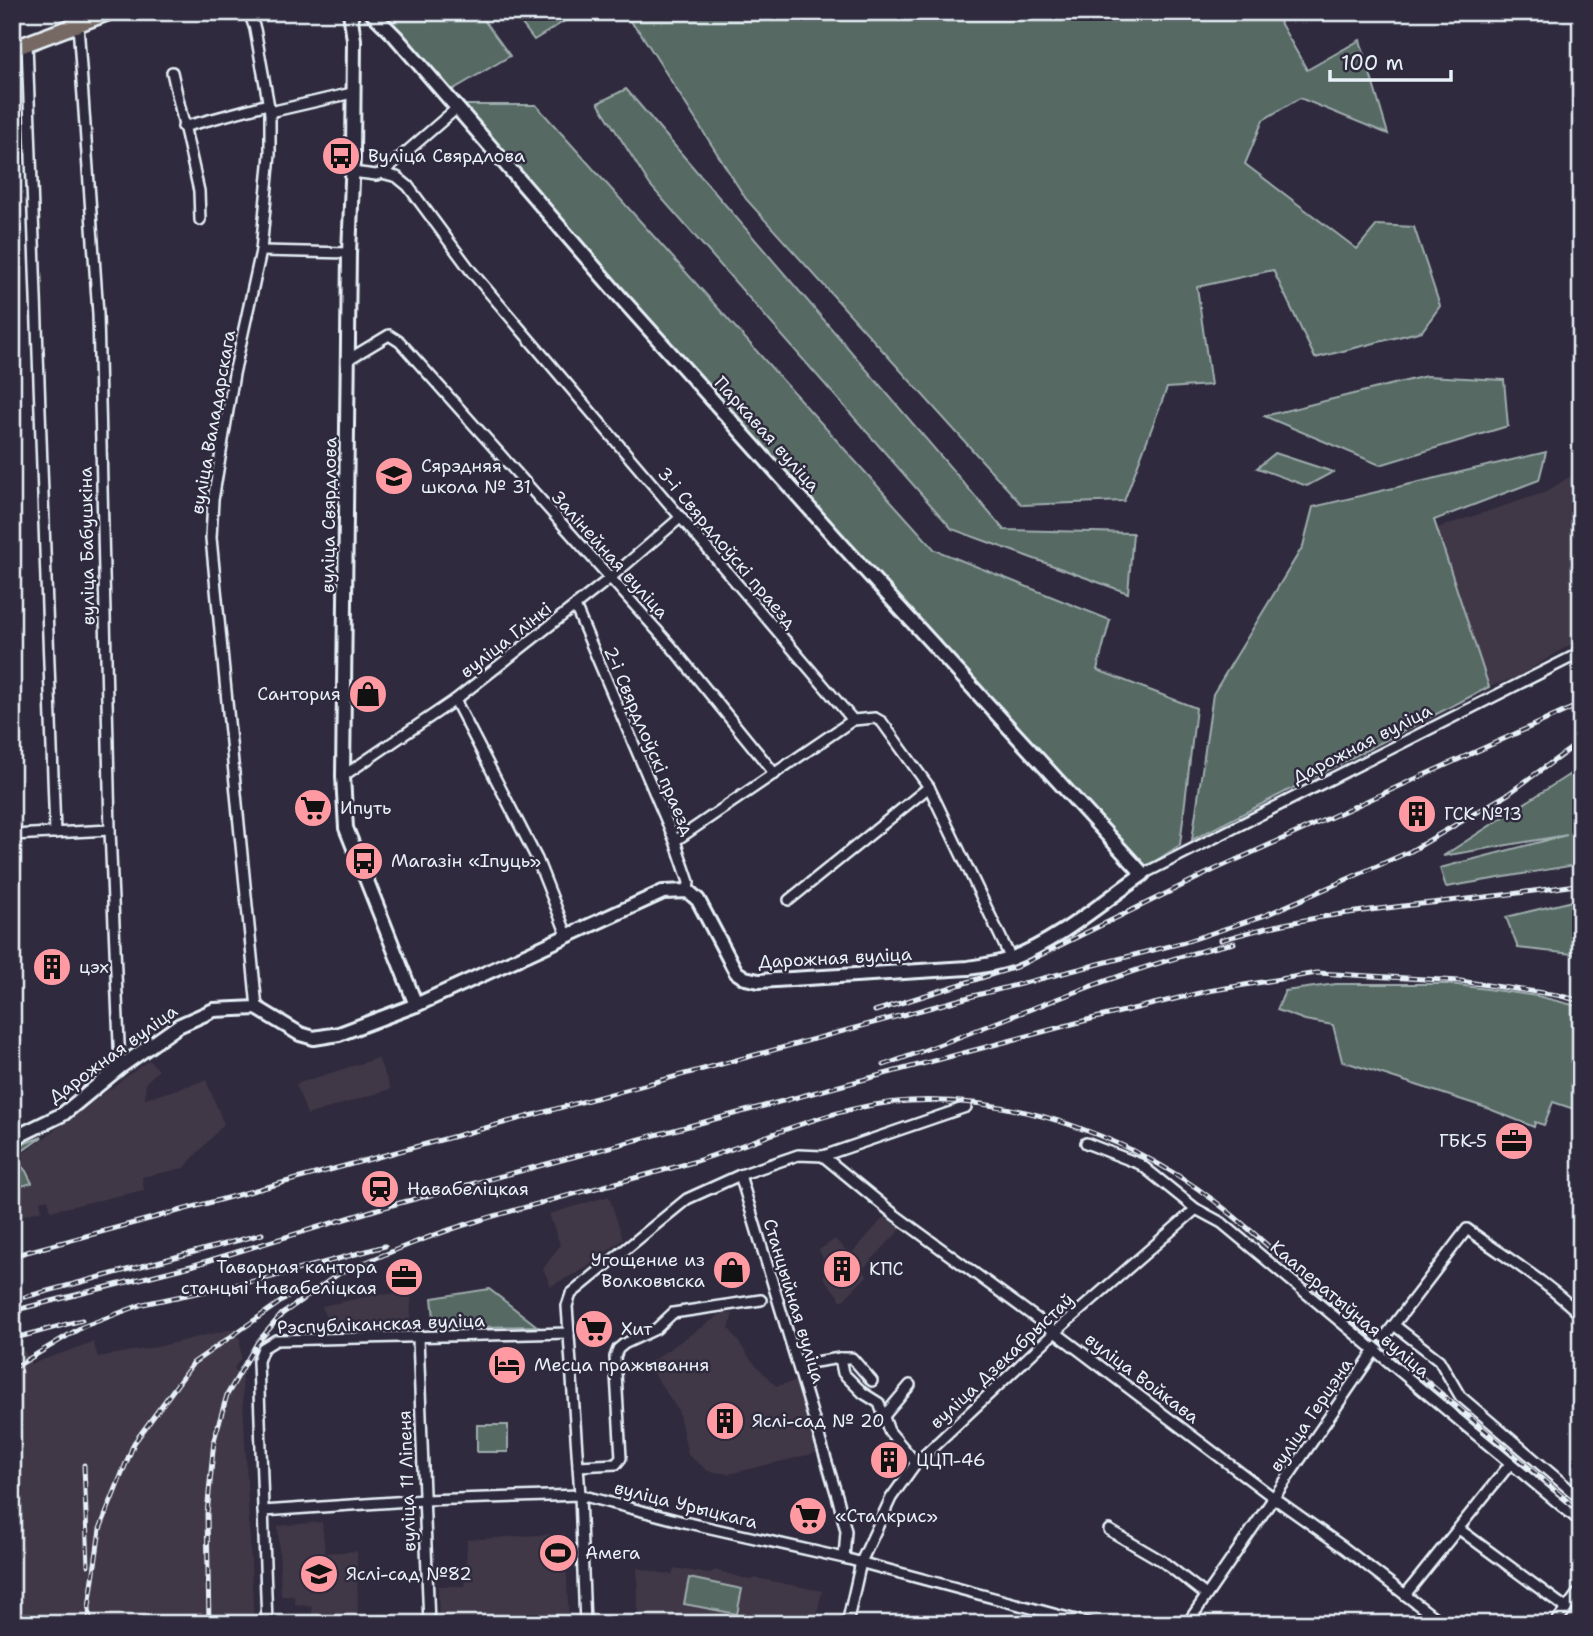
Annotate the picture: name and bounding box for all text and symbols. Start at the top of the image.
scale bar [1330,38,1451,82]
text: 100 m [1341,49,1404,77]
bus stop icon: Вуліца Свярдлова [320,135,362,177]
place label: Вуліца Свярдлова [368,144,525,168]
street label: вуліца Валадарскага [185,328,241,516]
street label: Паркавая вуліца [709,371,825,497]
street label: вуліца Свярдлова [316,437,342,593]
place label: Сярэдняя школа № 31 [421,454,531,499]
school or university icon: Сярэдняя школа № 31 [373,455,415,497]
street label: 3-і Свярдлоўскі праезд [652,462,802,635]
street label: вуліца Бабушкіна [74,466,100,626]
street label: Залінейная вуліца [546,486,674,624]
street label: вуліца Глінкі [455,597,557,683]
street label: 2-і Свярдлоўскі праезд [598,643,700,840]
shop icon: Сантория [347,673,389,715]
place label: Сантория [257,682,341,706]
street label: Дарожная вуліца [1288,698,1436,790]
supermarket icon: Ипуть [292,787,334,829]
building icon: ГСК №13 [1396,793,1438,835]
place label: Ипуть [340,796,391,820]
place label: ГСК №13 [1444,802,1522,826]
bus stop icon: Магазін «Іпуць» [343,840,385,882]
place label: Магазін «Іпуць» [391,849,541,873]
street label: Дарожная вуліца [758,942,912,974]
building icon: цэх [31,946,73,988]
place label: цэх [79,955,109,979]
street label: Дарожная вуліца [44,999,182,1109]
office icon: ГБК-5 [1493,1120,1535,1162]
place label: ГБК-5 [1439,1129,1487,1153]
station icon: Навабеліцкая [359,1168,401,1210]
place label: Навабеліцкая [407,1177,529,1201]
street label: Станцыйная вуліца [758,1216,830,1386]
street label: Кааператыўная вуліца [1265,1235,1435,1383]
place label: Угощение из Волковыска [591,1248,705,1293]
building icon: КПС [821,1248,863,1290]
shop icon: Угощение из Волковыска [711,1249,753,1291]
place label: Таварная кантора станцыі Навабеліцкая [181,1255,377,1300]
office icon: Таварная кантора станцыі Навабеліцкая [383,1256,425,1298]
place label: КПС [869,1257,904,1281]
street label: вуліца Дзекабрыстаў [925,1288,1079,1434]
street label: Рэспубліканская вуліца [277,1308,485,1340]
supermarket icon: Хит [573,1308,615,1350]
place label: Хит [621,1317,653,1341]
street label: вуліца Войкава [1080,1327,1204,1429]
hotel icon: Месца пражывання [486,1344,528,1386]
place label: Месца пражывання [534,1353,709,1377]
street label: вуліца Герцэна [1264,1353,1358,1477]
building icon: Яслі-сад № 20 [704,1400,746,1442]
place label: Яслі-сад № 20 [752,1409,885,1433]
street label: вуліца 11 Ліпеня [393,1410,421,1552]
building icon: ЦЦП-46 [868,1439,910,1481]
place label: ЦЦП-46 [916,1448,986,1472]
street label: вуліца Урыцкага [612,1476,760,1534]
supermarket icon: «Сталкрис» [787,1495,829,1537]
place label: «Сталкрис» [835,1504,938,1528]
sports icon: Амега [537,1532,579,1574]
place label: Амега [585,1541,640,1565]
school or university icon: Яслі-сад №82 [298,1553,340,1595]
place label: Яслі-сад №82 [346,1562,472,1586]

